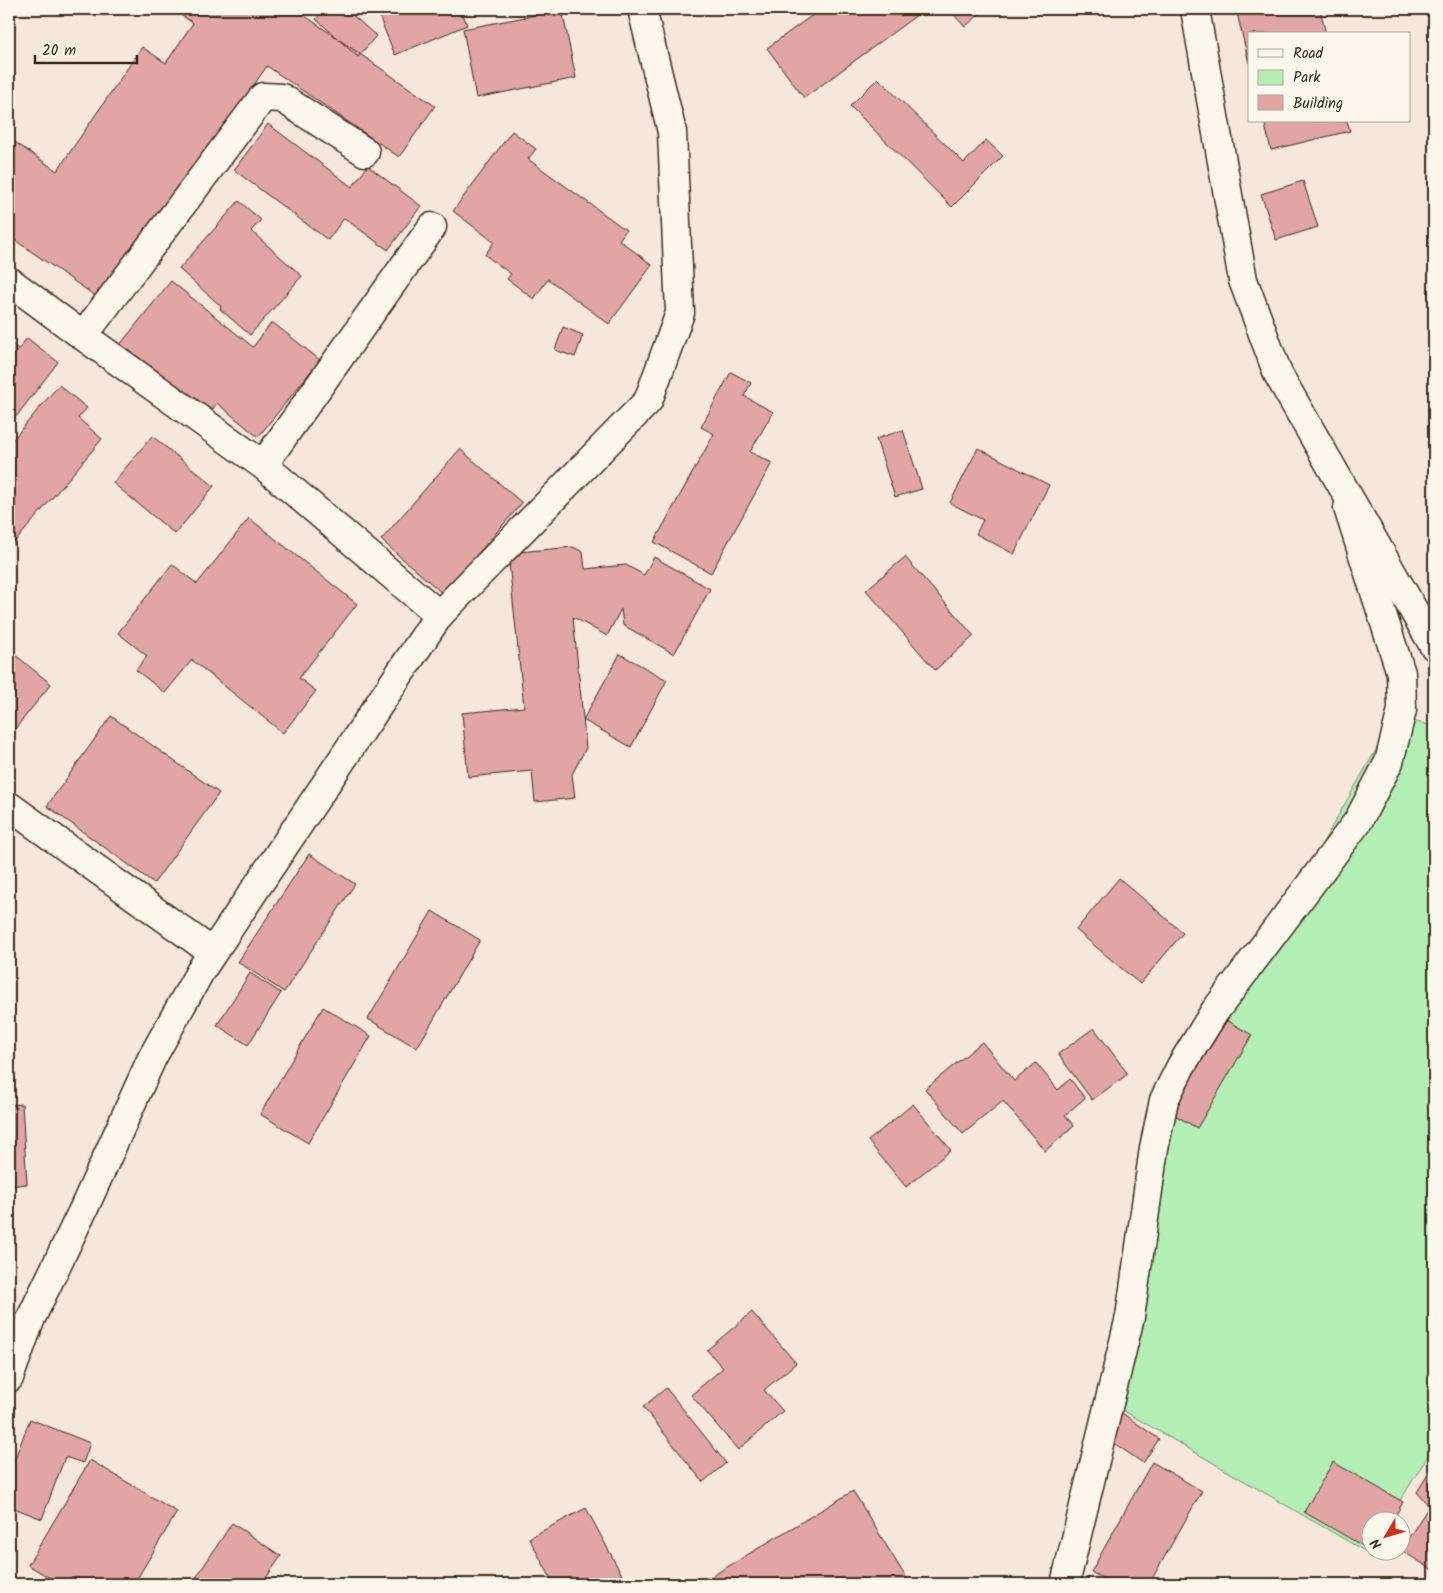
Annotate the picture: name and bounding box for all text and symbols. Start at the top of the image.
scale bar [35,32,138,64]
legend [1248,32,1410,122]
text: 20 m [42,39,76,63]
text: Road [1293,42,1324,66]
text: Park [1293,66,1321,90]
text: Building [1293,92,1343,116]
north arrow [1360,1510,1410,1560]
text: N [1365,1533,1388,1554]

